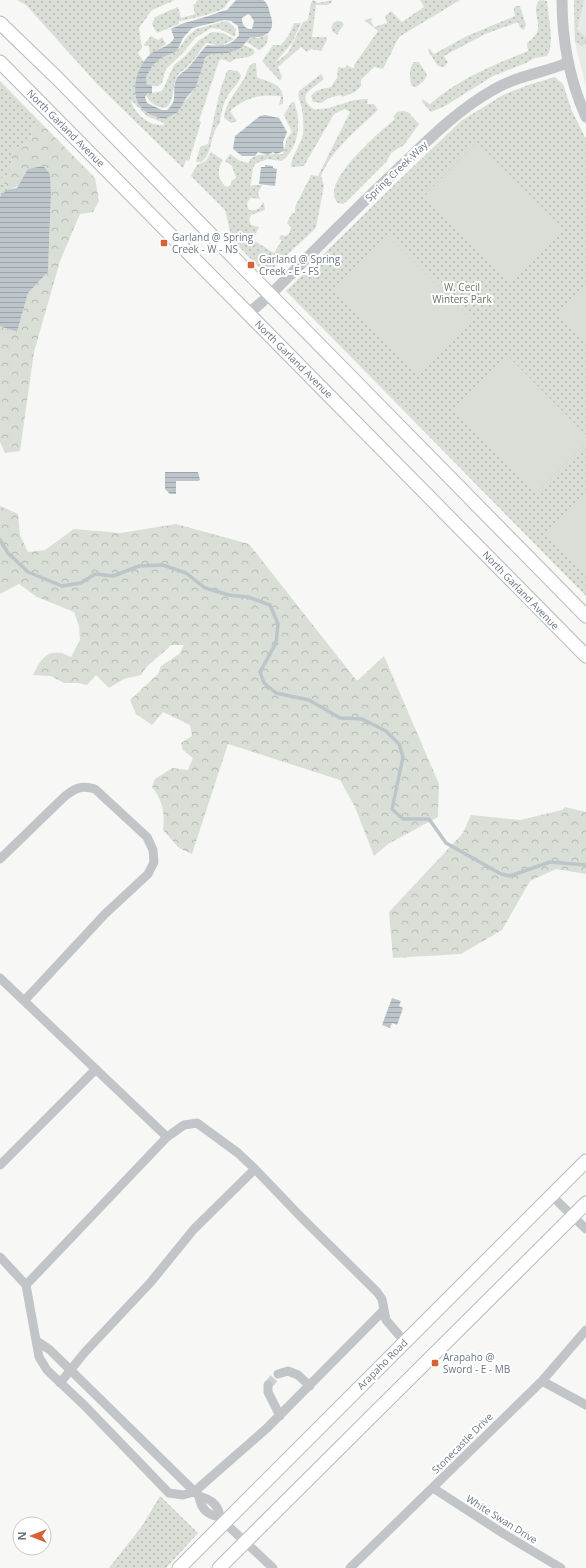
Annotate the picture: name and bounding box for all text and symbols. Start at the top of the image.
street label: North Garland Avenue [24,86,108,170]
street label: Spring Creek Way [362,137,431,204]
place label: Garland @ Spring Creek - W - NS [172,230,254,256]
marker: Garland @ Spring Creek - W - NS [159,238,169,248]
place label: Garland @ Spring Creek - E - FS [259,252,341,278]
marker: Garland @ Spring Creek - E - FS [246,260,256,270]
park label: W. Cecil Winters Park [432,280,492,306]
street label: North Garland Avenue [252,317,336,401]
street label: North Garland Avenue [480,548,563,633]
street label: Arapaho Road [354,1336,410,1392]
place label: Arapaho @ Sword - E - MB [443,1350,510,1376]
marker: Arapaho @ Sword - E - MB [430,1358,440,1368]
street label: Stonecastle Drive [429,1409,496,1476]
street label: White Swan Drive [464,1491,541,1547]
north arrow [12,1516,52,1556]
text: N [14,1532,29,1540]

